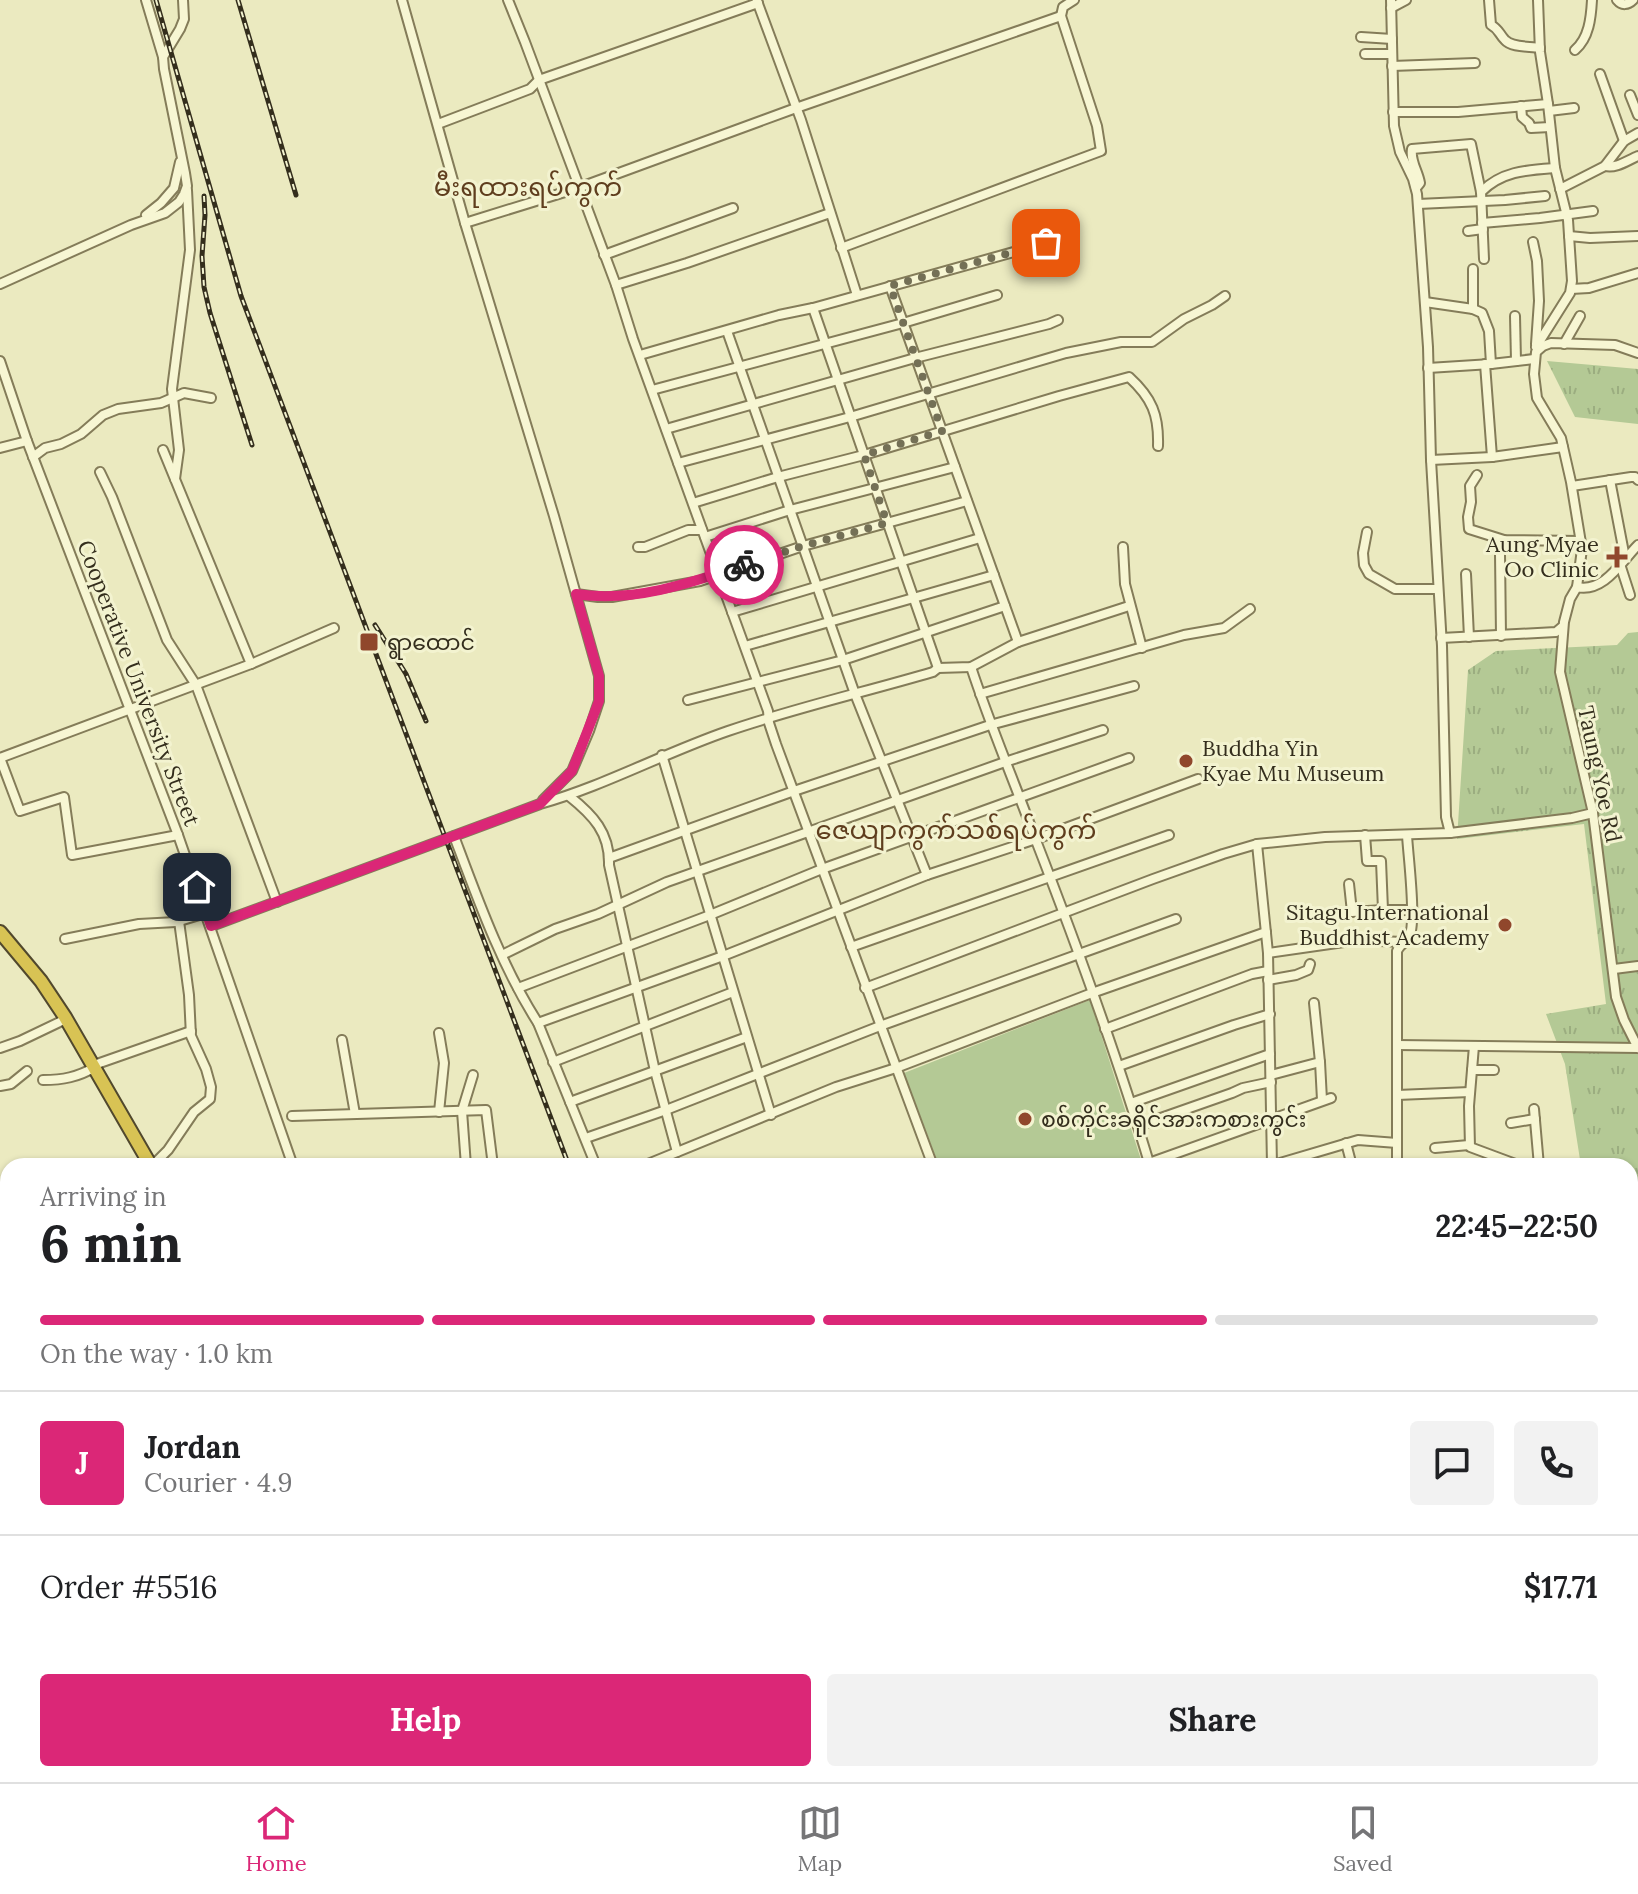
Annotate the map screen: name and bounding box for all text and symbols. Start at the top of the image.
district label: မီးရထားရပ်ကွက် [434,170,622,208]
pin [1012,209,1080,277]
icon: bag [1024,221,1068,265]
courier [704,525,784,605]
place label: Aung Myae Oo Clinic [1485,530,1599,583]
street label: Cooperative University Street [72,536,207,830]
icon: bike [722,543,766,587]
marker: Aung Myae Oo Clinic [1606,546,1628,568]
place label: ရွာထောင် [387,627,475,660]
marker: ရွာထောင် [358,631,380,653]
street label: Taung Yoe Rd [1572,703,1628,845]
place label: Buddha Yin Kyae Mu Museum [1202,734,1384,787]
marker: Buddha Yin Kyae Mu Museum [1177,752,1195,770]
district label: ဇေယျာကွက်သစ်ရပ်ကွက် [816,813,1096,851]
pin [163,853,231,921]
icon: home [175,865,219,909]
place label: Sitagu International Buddhist Academy [1286,898,1489,951]
marker: Sitagu International Buddhist Academy [1496,916,1514,934]
place label: စစ်ကိုင်းခရိုင်အားကစားကွင်း [1041,1104,1306,1137]
marker: စစ်ကိုင်းခရိုင်အားကစားကွင်း [1016,1110,1034,1128]
text: Arriving in [40,1180,167,1213]
text: 22:45–22:50 [1435,1207,1598,1245]
text: 6 min [40,1210,182,1276]
text: On the way · 1.0 km [40,1337,273,1370]
button: chat [1410,1421,1494,1505]
button: phone [1514,1421,1598,1505]
text: Jordan [144,1428,241,1466]
text: J [75,1444,89,1482]
text: Courier · 4.9 [144,1466,293,1499]
text: Order #5516 [40,1568,218,1606]
text: $17.71 [1524,1568,1598,1606]
button: Help [40,1674,811,1766]
button: Share [827,1674,1598,1766]
tab: Home [245,1801,307,1877]
tab: Map [797,1801,842,1877]
tab: Saved [1333,1801,1393,1877]

